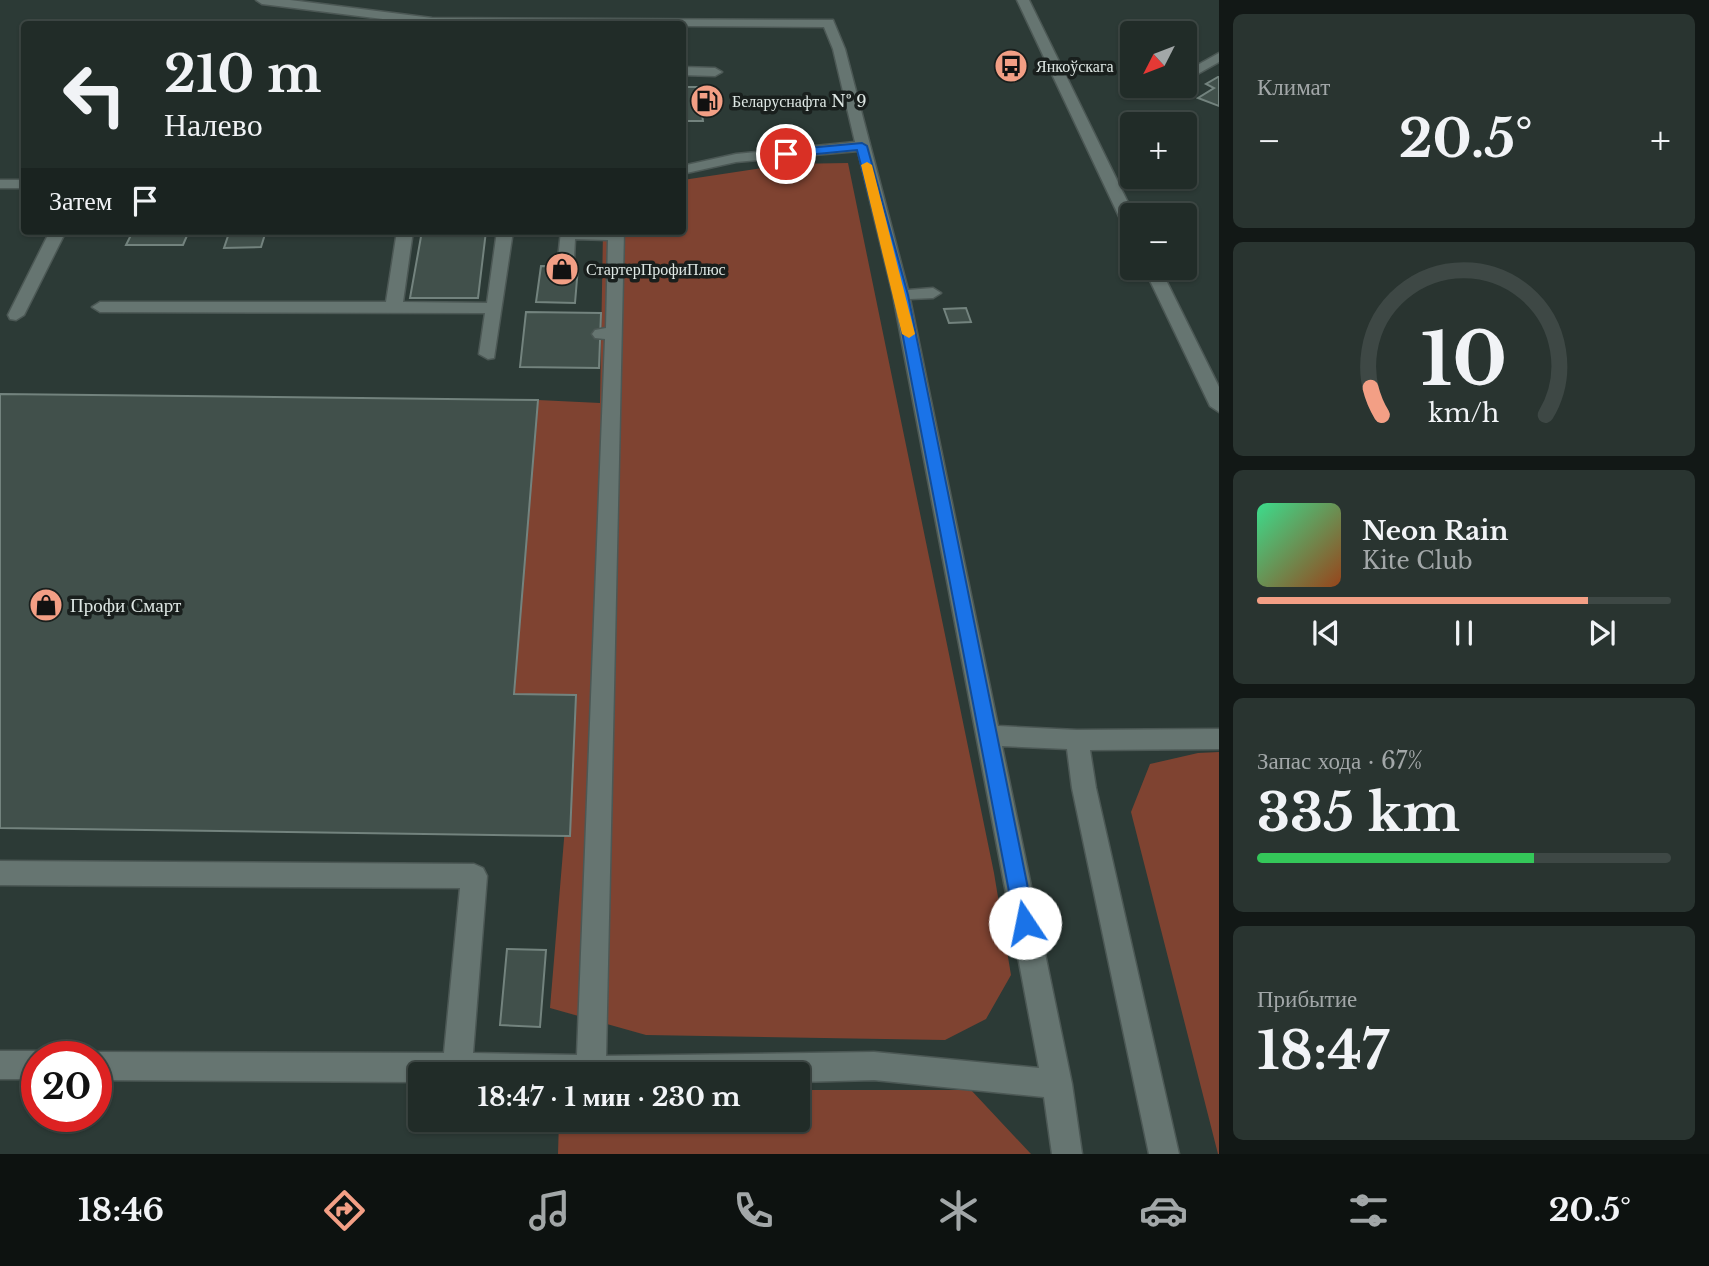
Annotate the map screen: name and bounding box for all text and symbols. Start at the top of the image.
north arrow [1120,21,1197,98]
map controls [1120,21,1197,280]
text: 210 m [164,44,322,105]
bus stop icon: Янкоўскага [992,47,1030,85]
icon: left [49,49,140,140]
place label: Янкоўскага [1036,56,1114,76]
text: Климат [1257,73,1330,101]
fuel station icon: Беларуснафта № 9 [688,82,726,120]
place label: Беларуснафта № 9 [732,91,867,111]
text: Налево [164,105,263,145]
text: 20.5° [1399,107,1533,171]
button: + [1120,112,1197,189]
text: − [1257,117,1281,164]
text: + [1650,117,1671,164]
pin [756,124,816,184]
icon: arrive [767,135,805,173]
icon: arrive [126,182,164,220]
text: Затем [49,185,112,217]
button: − [1120,203,1197,280]
shop icon: СтартерПрофиПлюс [543,250,581,288]
place label: СтартерПрофиПлюс [586,259,726,279]
text: 10 [1421,314,1507,405]
text: km/h [1429,398,1499,429]
text: Neon Rain [1362,515,1508,547]
text: Kite Club [1362,547,1473,575]
shop icon: Профи Смарт [27,586,65,624]
place label: Профи Смарт [70,594,182,617]
icon: previous [1307,614,1345,652]
icon: pause [1445,614,1483,652]
icon: next [1583,614,1621,652]
text: Запас хода · 67% [1257,747,1423,775]
text: 335 km [1257,781,1460,845]
position arrow [988,886,1062,960]
text: Прибытие [1257,985,1357,1013]
text: 18:47 [1257,1019,1389,1083]
speed limit sign: 20 [21,1041,112,1132]
text: 18:47 · 1 мин · 230 m [478,1081,740,1113]
icon: directions [320,1186,369,1235]
icon: music [525,1186,574,1235]
icon: phone [729,1186,778,1235]
icon: climate [934,1186,983,1235]
icon: car [1139,1186,1188,1235]
icon: filters [1344,1186,1393,1235]
text: 18:46 [78,1190,164,1230]
text: 20.5° [1549,1190,1631,1230]

